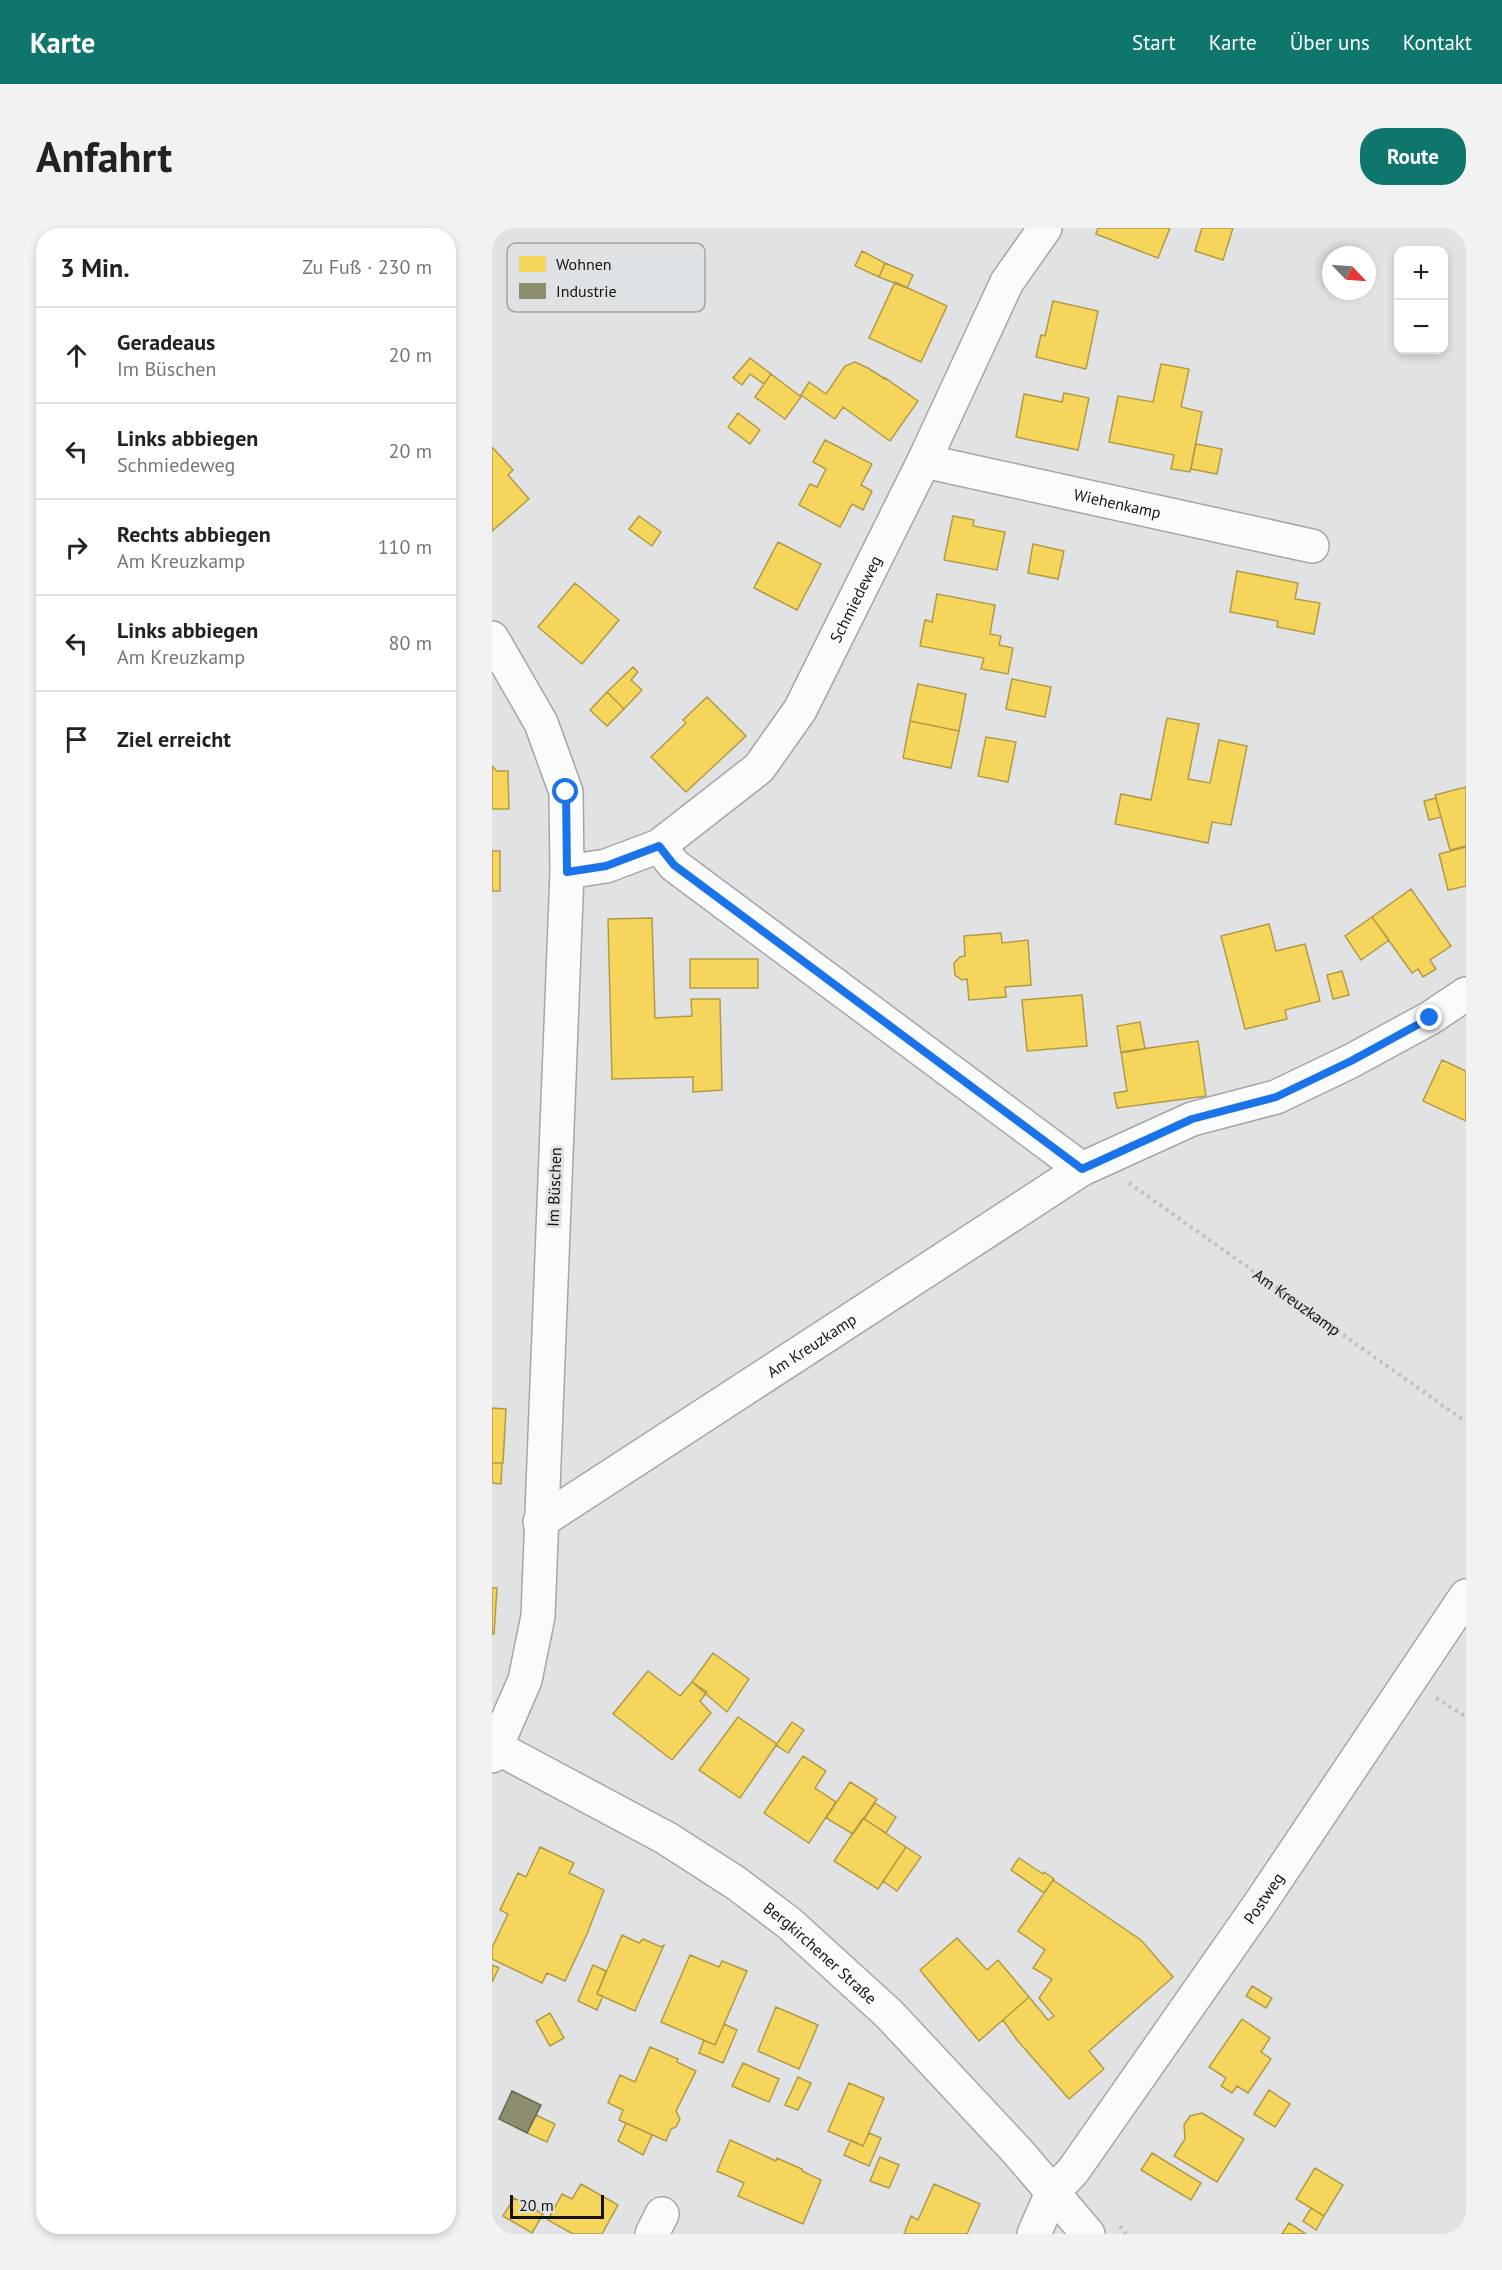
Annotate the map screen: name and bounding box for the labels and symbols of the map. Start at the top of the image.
legend [507,243,705,312]
north arrow [1322,246,1376,300]
text: Wohnen [556,254,612,274]
text: Industrie [556,281,617,301]
street label: Wiehenkamp [1072,484,1163,523]
street label: Schmiedeweg [825,552,885,646]
route start [552,778,578,804]
route end [1416,1004,1442,1030]
street label: Im Büschen [543,1147,565,1227]
street label: Am Kreuzkamp [1249,1264,1345,1340]
street label: Am Kreuzkamp [763,1309,860,1382]
street label: Postweg [1239,1869,1288,1927]
street label: Bergkirchener Straße [760,1897,881,2008]
scale bar [510,2192,604,2220]

